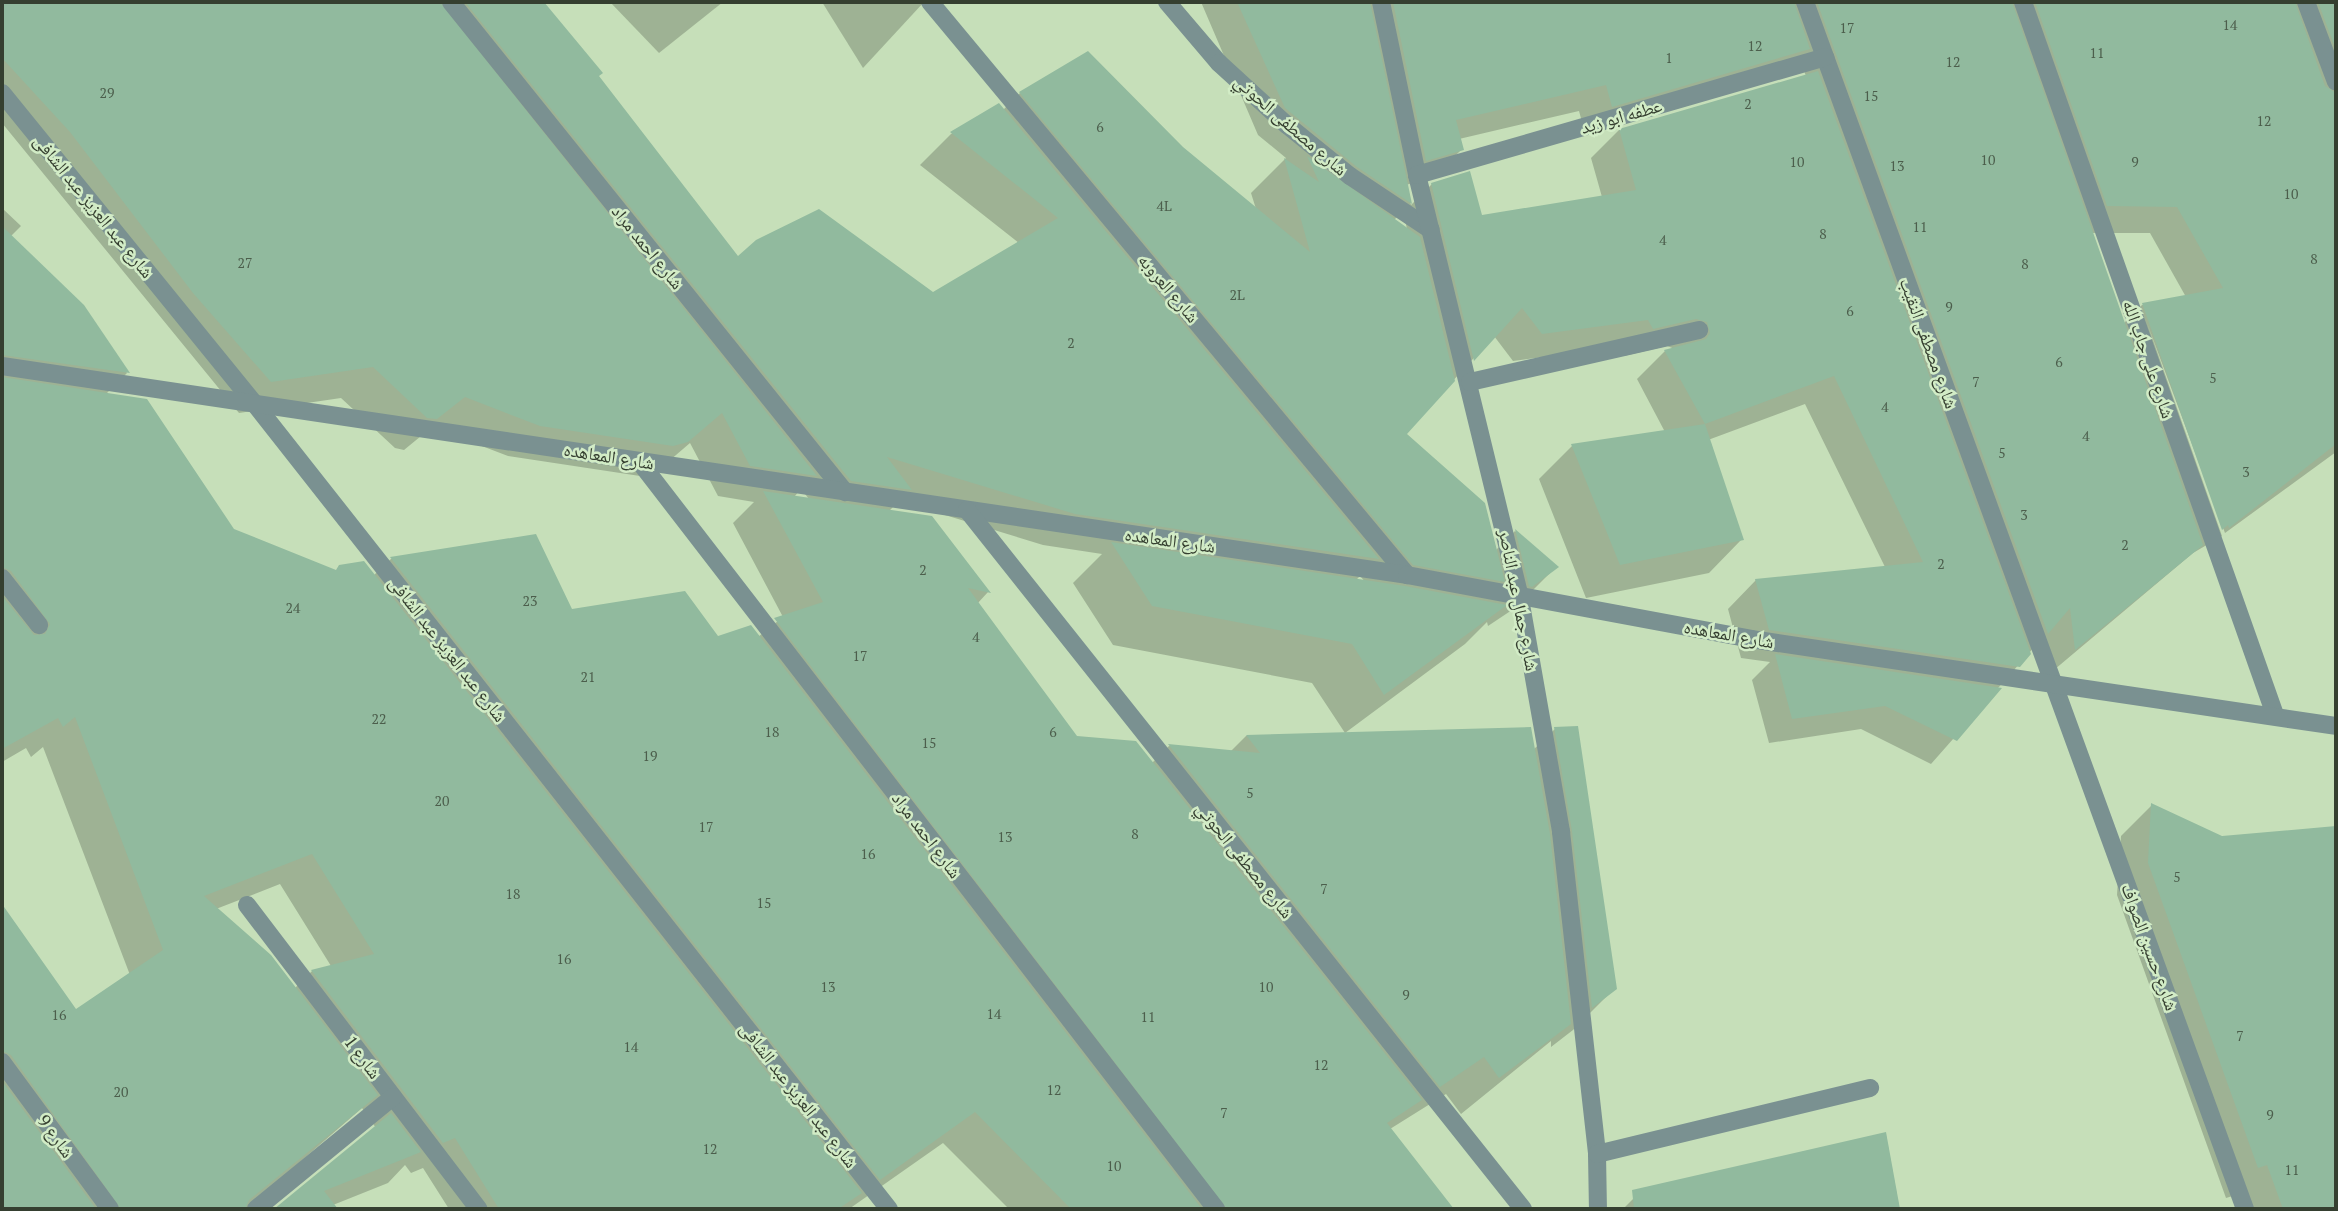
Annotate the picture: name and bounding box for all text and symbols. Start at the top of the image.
house number: 14 [2223,17,2237,33]
house number: 17 [1840,20,1854,36]
house number: 12 [1748,38,1762,54]
house number: 11 [2090,45,2104,61]
house number: 1 [1665,50,1673,66]
house number: 12 [1946,54,1960,70]
street label: شارع مصطفى الحوتي [1230,70,1352,180]
house number: 29 [100,85,114,101]
house number: 15 [1864,88,1878,104]
street label: عطفه ابو زيد [1578,94,1664,138]
house number: 2 [1744,96,1752,112]
house number: 12 [2257,113,2271,129]
house number: 6 [1096,119,1104,135]
street label: شارع عبد العزيز عبد الشافى [30,130,158,282]
house number: 10 [1981,152,1995,168]
house number: 10 [1790,154,1804,170]
house number: 9 [2131,154,2139,170]
house number: 13 [1890,158,1904,174]
house number: 10 [2284,186,2298,202]
house number: 4L [1156,198,1172,214]
street label: شارع احمد مراد [608,201,688,293]
house number: 11 [1913,219,1927,235]
house number: 8 [1819,226,1827,242]
house number: 4 [1659,232,1667,248]
street label: شارع العروبه [1134,249,1204,327]
house number: 8 [2310,251,2318,267]
house number: 27 [238,255,252,271]
house number: 8 [2021,256,2029,272]
street label: شارع مصطفى النقيب [1895,275,1963,411]
house number: 2L [1229,287,1245,303]
street label: شارع على جاب الله [2119,297,2179,421]
house number: 9 [1945,299,1953,315]
house number: 6 [1846,303,1854,319]
house number: 2 [1067,335,1075,351]
house number: 6 [2055,354,2063,370]
house number: 5 [2209,370,2217,386]
house number: 7 [1972,374,1980,390]
house number: 4 [1881,399,1889,415]
house number: 4 [2082,428,2090,444]
street label: شارع المعاهده [562,438,656,474]
house number: 5 [1998,445,2006,461]
house number: 3 [2242,464,2250,480]
house number: 3 [2020,507,2028,523]
street label: شارع المعاهده [1123,523,1217,557]
street label: شارع جمال عبد الناصر [1495,527,1543,673]
house number: 2 [2121,537,2129,553]
house number: 2 [1937,556,1945,572]
house number: 2 [919,562,927,578]
street label: شارع عبد العزيز عبد الشافى [385,572,511,726]
house number: 23 [523,593,537,609]
house number: 24 [286,600,300,616]
street label: شارع المعاهده [1682,615,1776,653]
house number: 4 [972,629,980,645]
house number: 17 [853,648,867,664]
house number: 21 [581,669,595,685]
house number: 22 [372,711,386,727]
house number: 18 [765,724,779,740]
house number: 6 [1049,724,1057,740]
house number: 15 [922,735,936,751]
house number: 19 [643,748,657,764]
house number: 5 [1246,785,1254,801]
street label: شارع احمد مراد [888,788,966,882]
house number: 20 [435,793,449,809]
street label: شارع مصطفى الحوتي [1192,798,1298,922]
house number: 17 [699,819,713,835]
house number: 8 [1131,826,1139,842]
house number: 13 [998,829,1012,845]
house number: 16 [861,846,875,862]
house number: 5 [2173,869,2181,885]
house number: 7 [1320,881,1328,897]
street label: شارع حسين الصواف [2117,881,2183,1013]
house number: 18 [506,886,520,902]
house number: 15 [757,895,771,911]
house number: 16 [557,951,571,967]
house number: 13 [821,979,835,995]
house number: 10 [1259,979,1273,995]
house number: 9 [1402,987,1410,1003]
house number: 14 [987,1006,1001,1022]
house number: 16 [52,1007,66,1023]
house number: 11 [1141,1009,1155,1025]
street label: شارع عبد العزيز عبد الشافى [736,1018,862,1172]
house number: 7 [2236,1028,2244,1044]
street label: شارع 1 [340,1031,386,1083]
house number: 14 [624,1039,638,1055]
house number: 12 [1314,1057,1328,1073]
house number: 12 [1047,1082,1061,1098]
house number: 20 [114,1084,128,1100]
house number: 7 [1220,1105,1228,1121]
house number: 9 [2266,1107,2274,1123]
street label: شارع 9 [33,1110,79,1162]
house number: 12 [703,1141,717,1157]
house number: 10 [1107,1158,1121,1174]
house number: 11 [2285,1162,2299,1178]

